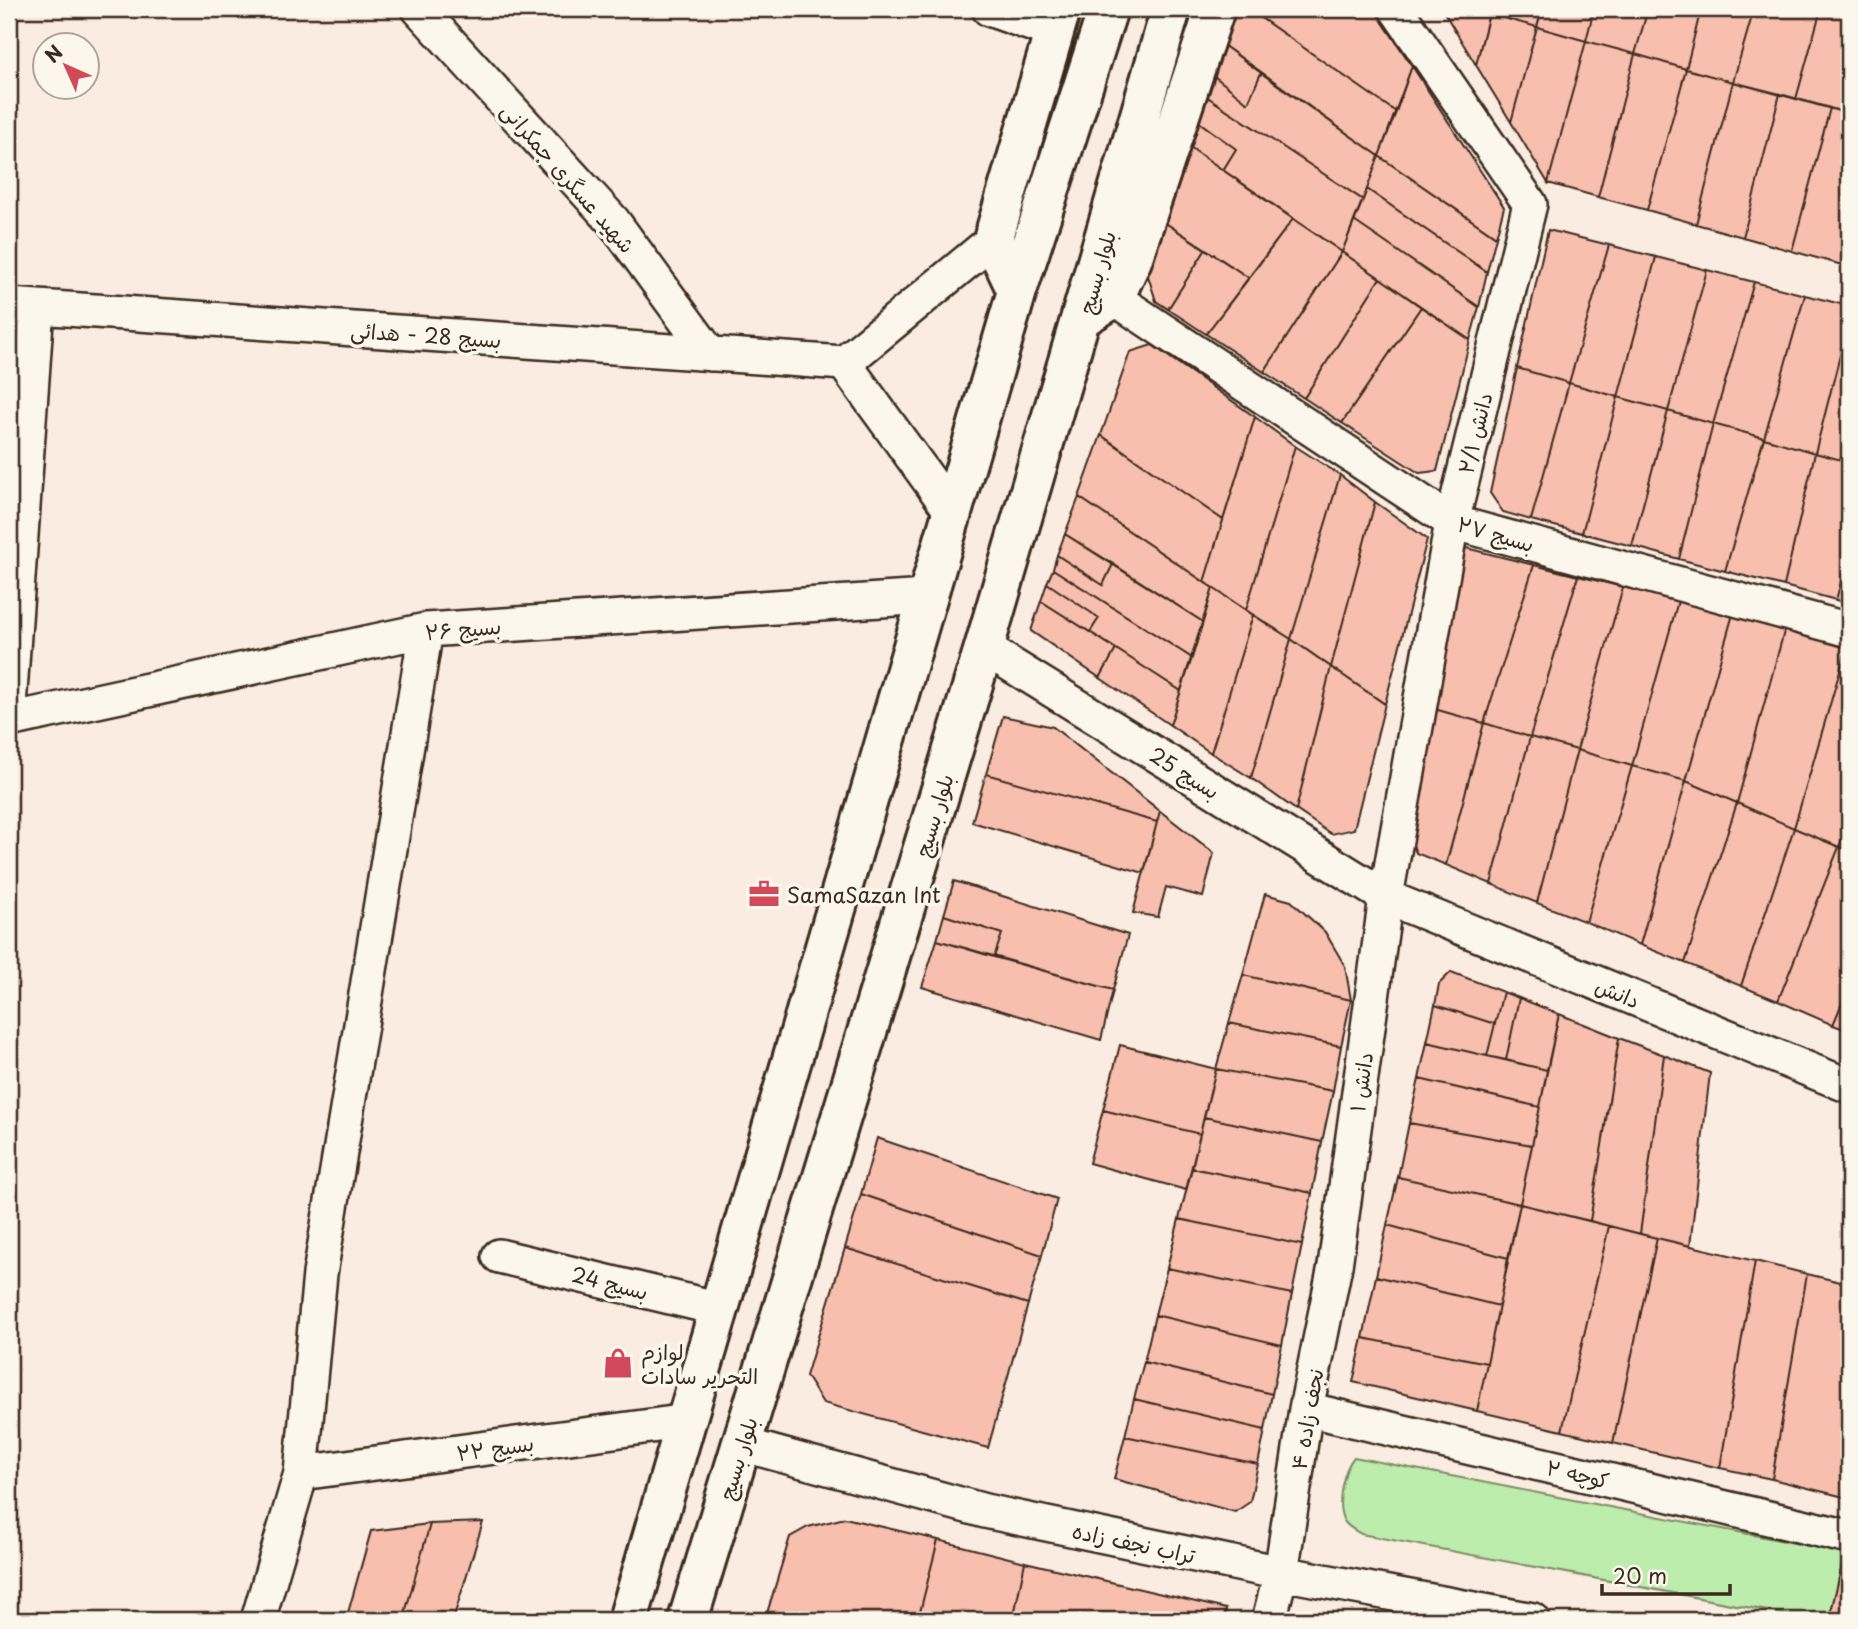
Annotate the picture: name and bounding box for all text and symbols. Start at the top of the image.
north arrow [32,32,102,102]
text: N [38,38,68,68]
street label: شهید عسگری جمکرانی [494,95,644,259]
street label: بلوار بسیج [1069,227,1123,317]
street label: بسیج 28 - هدائی [349,313,503,355]
street label: دانش ۲/۱ [1448,389,1500,477]
street label: بسیج ۲۷ [1454,507,1538,559]
street label: بسیج ۲۶ [424,609,502,647]
street label: بسیج 25 [1144,738,1226,806]
street label: بلوار بسیج [905,770,961,860]
office icon: SamaSazan Int [747,877,781,911]
place label: SamaSazan Int [787,878,941,910]
street label: دانش [1591,969,1645,1015]
street label: دانش ۱ [1340,1050,1380,1114]
street label: بسیج 24 [568,1257,652,1307]
place label: لوازم التحریر سادات [641,1335,758,1391]
shop icon: لوازم التحریر سادات [601,1346,635,1380]
street label: نجف زاده ۴ [1281,1366,1331,1472]
street label: بلوار بسیج [709,1413,765,1503]
street label: بسیج ۲۲ [454,1426,536,1468]
street label: کوچه ۲ [1543,1450,1613,1496]
street label: تراب نجف زاده [1069,1513,1199,1571]
scale bar [1602,1552,1730,1596]
text: 20 m [1613,1559,1667,1591]

